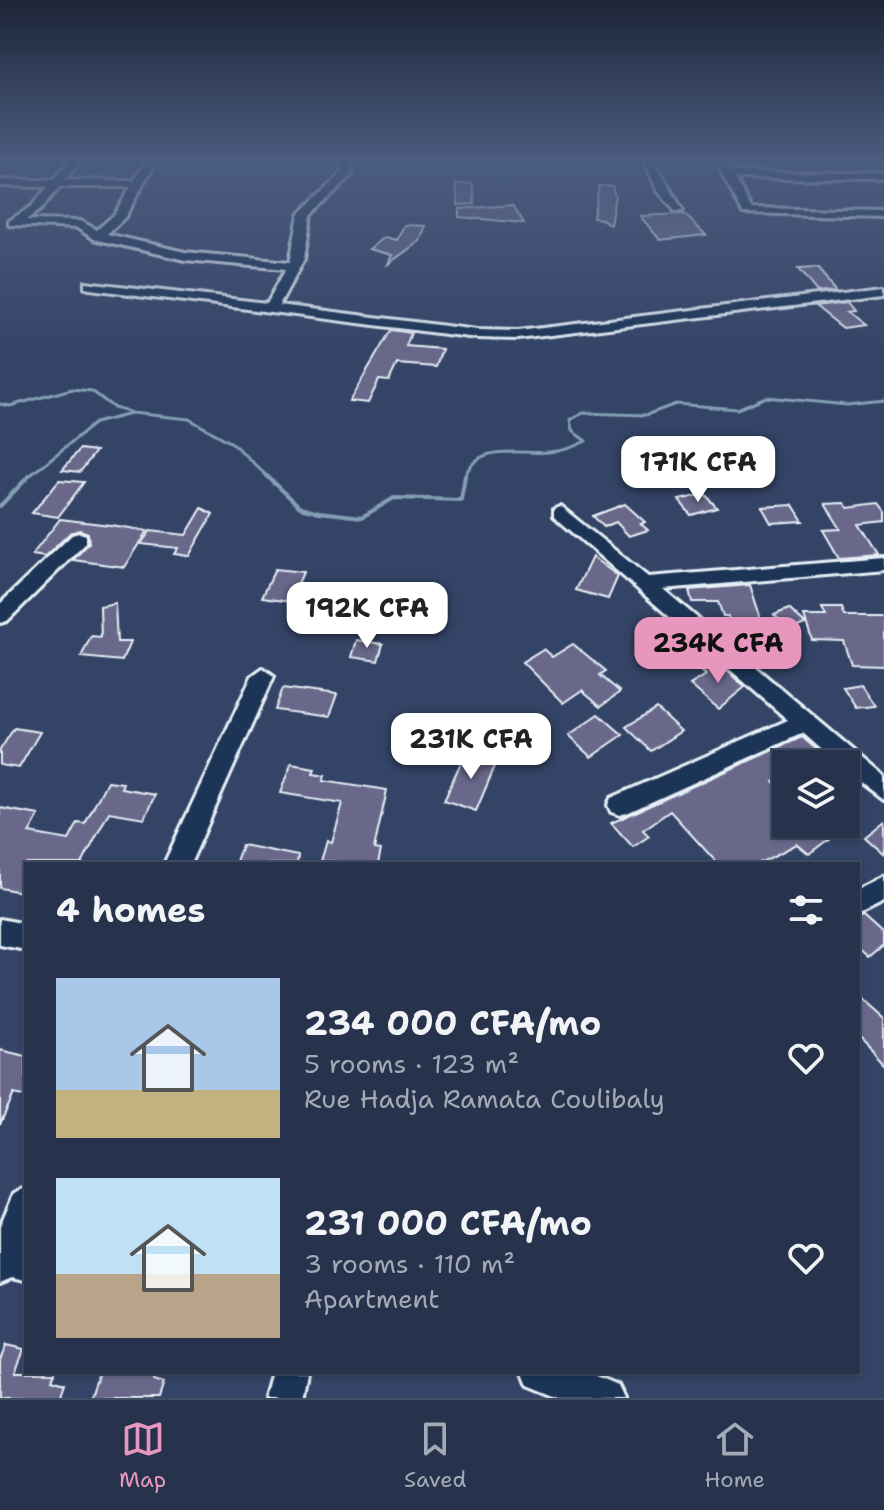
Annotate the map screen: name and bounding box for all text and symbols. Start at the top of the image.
pin: 171K CFA [615,436,781,504]
text: 171K CFA [639,444,757,479]
pin: 192K CFA [284,582,450,650]
text: 192K CFA [305,590,429,625]
pin: 234K CFA [635,617,801,685]
text: 234K CFA [652,625,784,660]
pin: 231K CFA [388,713,554,781]
text: 231K CFA [409,721,533,756]
map controls [772,750,860,838]
button: layers [772,750,860,838]
text: 4 homes [56,887,205,933]
icon: filters [784,888,828,932]
text: 234 000 CFA/mo [304,1000,601,1046]
icon: home [120,1010,216,1106]
icon: heart [784,1036,828,1080]
text: 5 rooms · 123 m² [304,1046,519,1081]
text: Rue Hadja Ramata Coulibaly [304,1081,665,1116]
text: 231 000 CFA/mo [304,1200,592,1246]
icon: home [120,1210,216,1306]
icon: heart [784,1236,828,1280]
text: 3 rooms · 110 m² [304,1246,515,1281]
text: Apartment [304,1281,440,1316]
tab: Map [119,1417,166,1494]
tab: Saved [404,1417,467,1494]
tab: Home [705,1417,765,1494]

